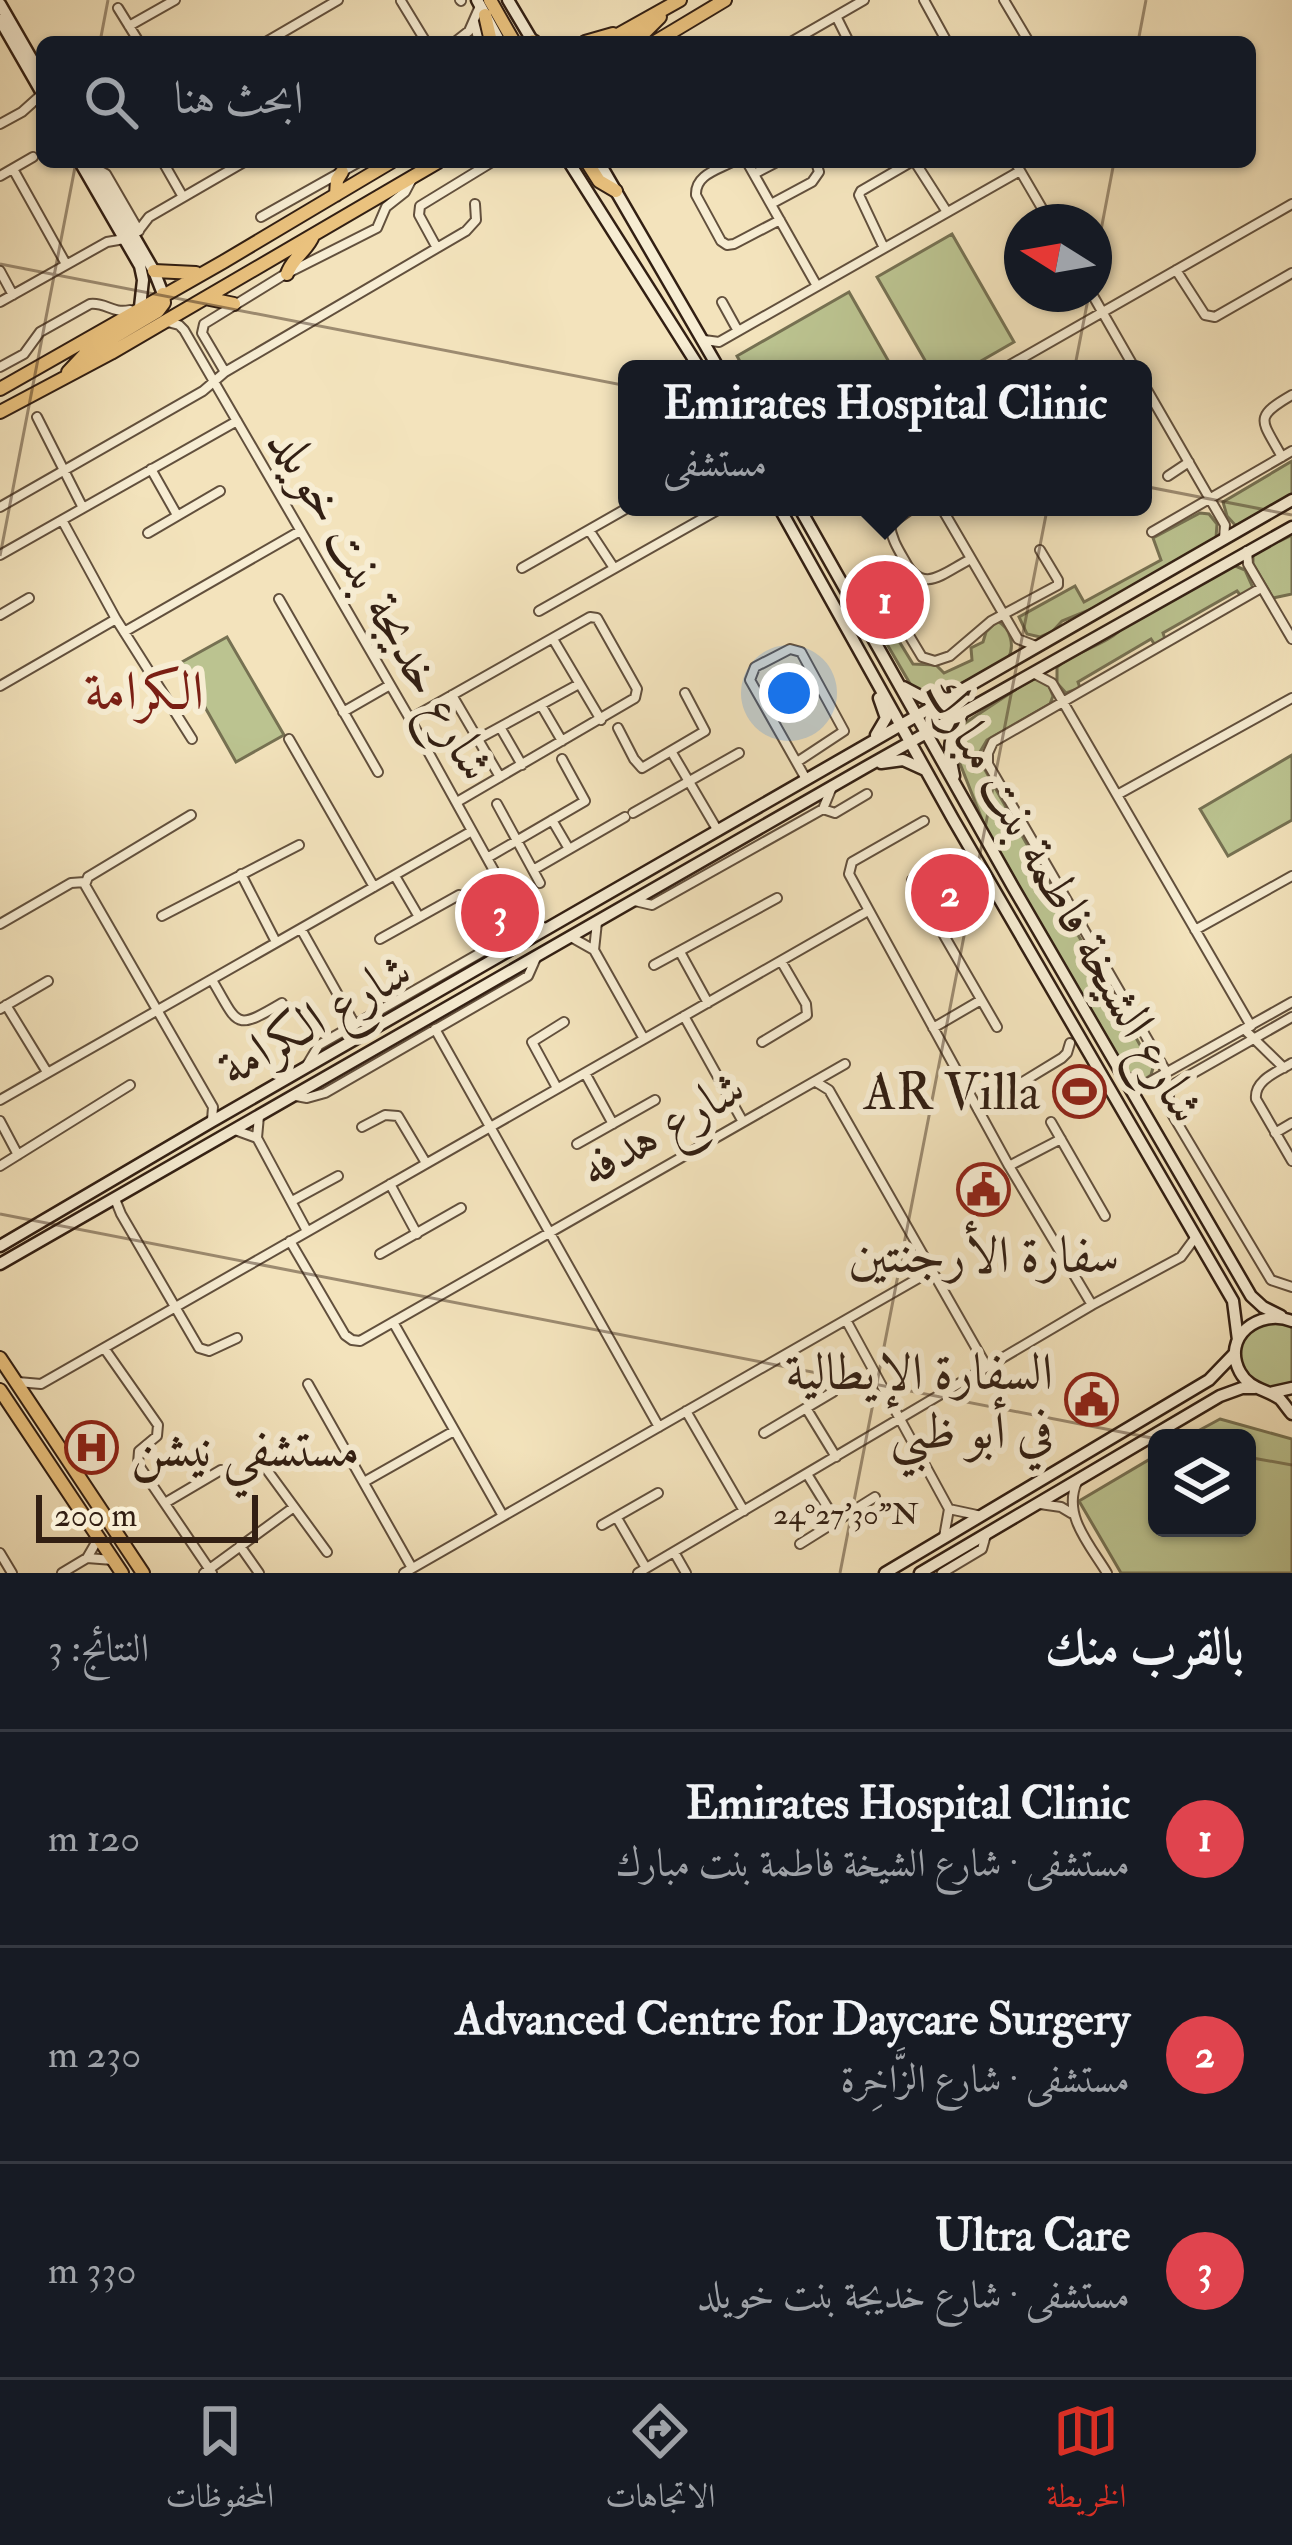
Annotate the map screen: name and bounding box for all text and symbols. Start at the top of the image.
search box [36,36,1256,168]
icon: search [78,69,144,135]
text: ابحث هنا [174,71,304,127]
north arrow [1004,204,1112,312]
popup [618,360,1152,516]
text: Emirates Hospital Clinic [663,376,1107,432]
street label: شارع خديجة بنت خويلد [246,415,509,797]
text: مستشفى [663,439,767,488]
pin: 1 [846,555,924,645]
district label: الكرامة [84,658,204,726]
your location [759,663,819,723]
street label: شارع الشيخة فاطمة بنت مبارك [902,665,1218,1139]
pin: 2 [911,848,989,938]
pin: 3 [461,868,539,958]
street label: شارع الكرامة [207,939,428,1108]
street label: شارع هدفه [568,1056,761,1209]
place label: AR Villa [863,1061,1041,1125]
sports icon: AR Villa [1051,1063,1107,1119]
public building icon: سفارة الأرجنتين [956,1161,1012,1217]
place label: سفارة الأرجنتين [848,1220,1120,1288]
place label: السفارة الإيطالية في أبو ظبي [785,1341,1053,1478]
public building icon: السفارة الإيطالية في أبو ظبي [1064,1372,1120,1428]
place label: مستشفي نيشن [131,1418,360,1499]
hospital icon: مستشفي نيشن [64,1420,120,1476]
map controls [1148,1429,1256,1537]
button: layers [1148,1429,1256,1537]
scale bar [36,1489,258,1542]
text: 200 m [54,1495,137,1536]
text: 24°27'30"N [773,1496,919,1533]
text: بالقرب منك [1045,1616,1244,1680]
text: النتائج: 3 [48,1624,149,1673]
text: Emirates Hospital Clinic [686,1776,1130,1832]
text: 120 m [48,1814,140,1863]
text: 1 [1198,1814,1212,1863]
text: مستشفى · شارع الشيخة فاطمة بنت مبارك [615,1839,1130,1888]
text: Advanced Centre for Daycare Surgery [456,1992,1130,2048]
text: 230 m [48,2030,141,2079]
text: 2 [1195,2030,1215,2079]
text: مستشفى · شارع الزَّاخِرة [840,2055,1130,2104]
text: Ultra Care [935,2208,1130,2264]
text: 330 m [48,2246,136,2295]
text: 3 [1198,2246,1212,2295]
text: مستشفى · شارع خديجة بنت خويلد [697,2271,1130,2320]
tab: المحفوظات [165,2398,274,2528]
tab: الاتجاهات [605,2398,715,2528]
tab: الخريطة [1046,2398,1127,2528]

